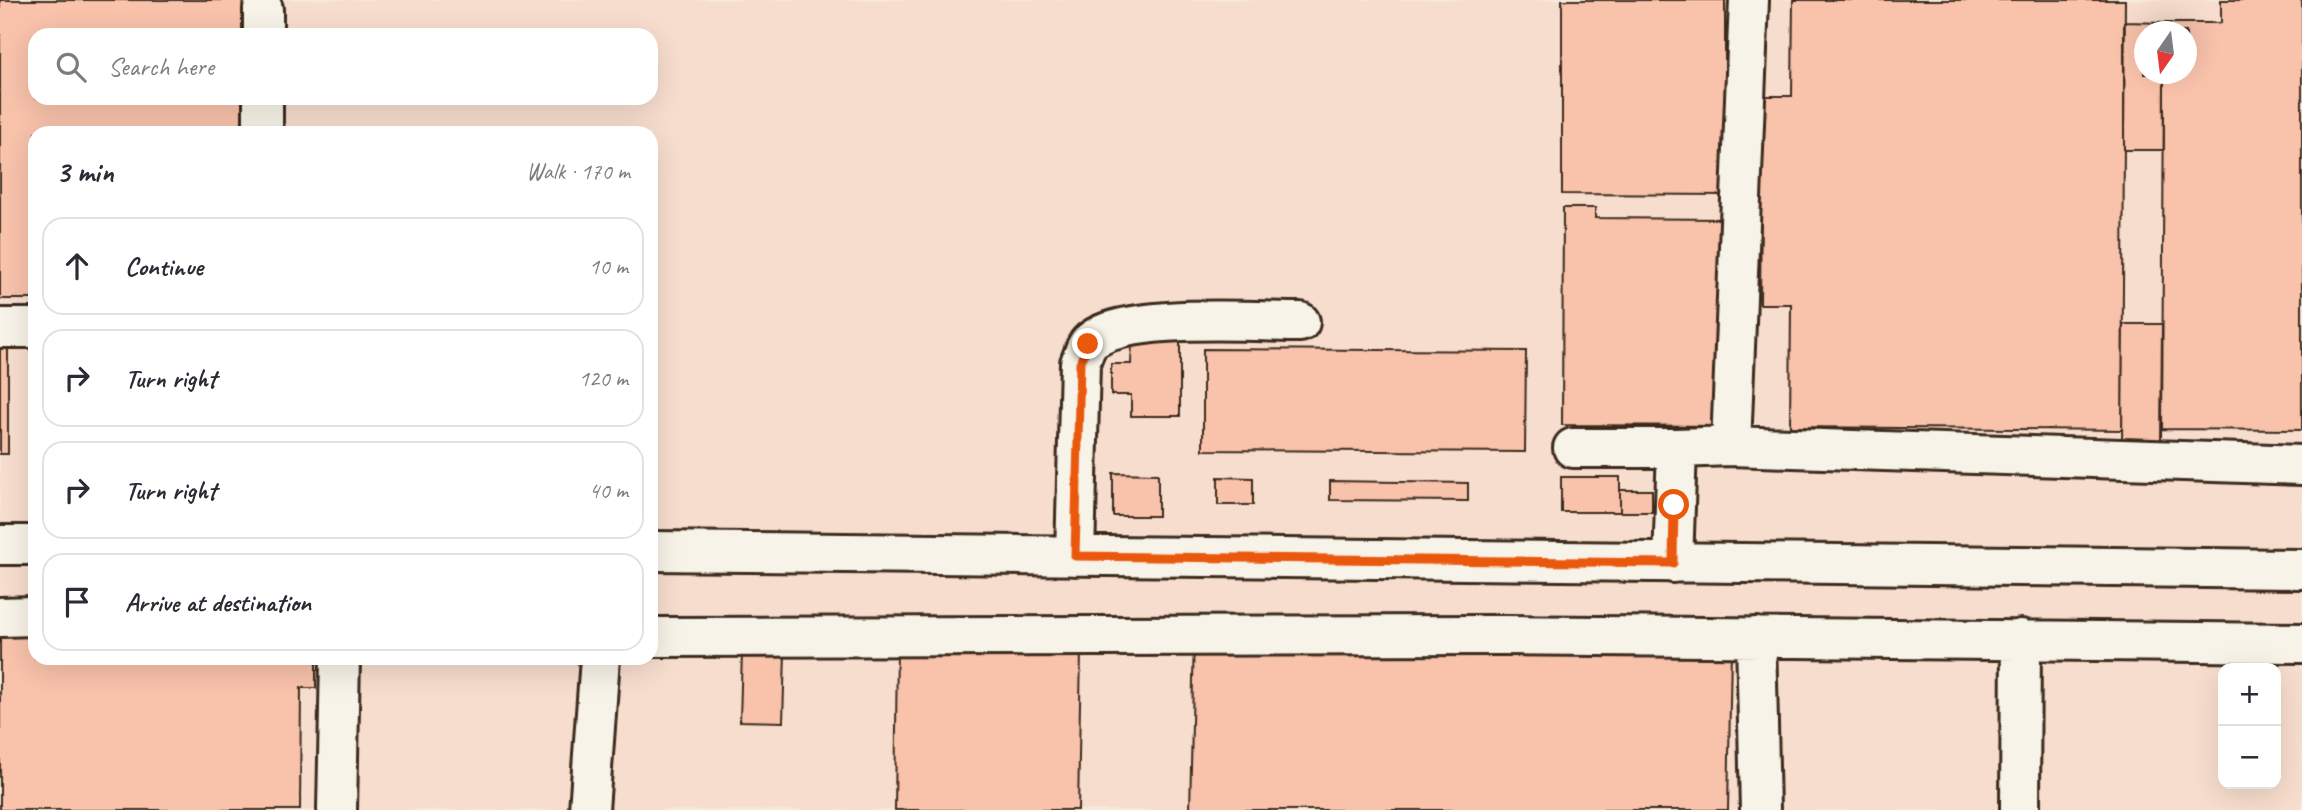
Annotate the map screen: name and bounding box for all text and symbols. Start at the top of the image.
north arrow [2134,21,2197,84]
search box [28,28,658,105]
icon: search [52,48,90,86]
text: Search here [108,50,214,83]
text: 3 min [56,153,113,191]
text: Walk · 170 m [526,157,630,186]
icon: ahead [58,247,96,285]
text: Continue [125,250,203,283]
text: 10 m [589,252,628,281]
route end [1072,328,1103,359]
icon: right [58,359,96,397]
text: Turn right [125,362,216,395]
text: 120 m [579,364,628,393]
icon: right [58,471,96,509]
text: Turn right [125,474,216,507]
text: 40 m [589,476,628,505]
route start [1658,489,1689,520]
icon: arrive [58,583,96,621]
text: Arrive at destination [125,586,311,619]
map controls [2218,663,2281,789]
button: + [2218,663,2281,726]
button: − [2218,726,2281,789]

